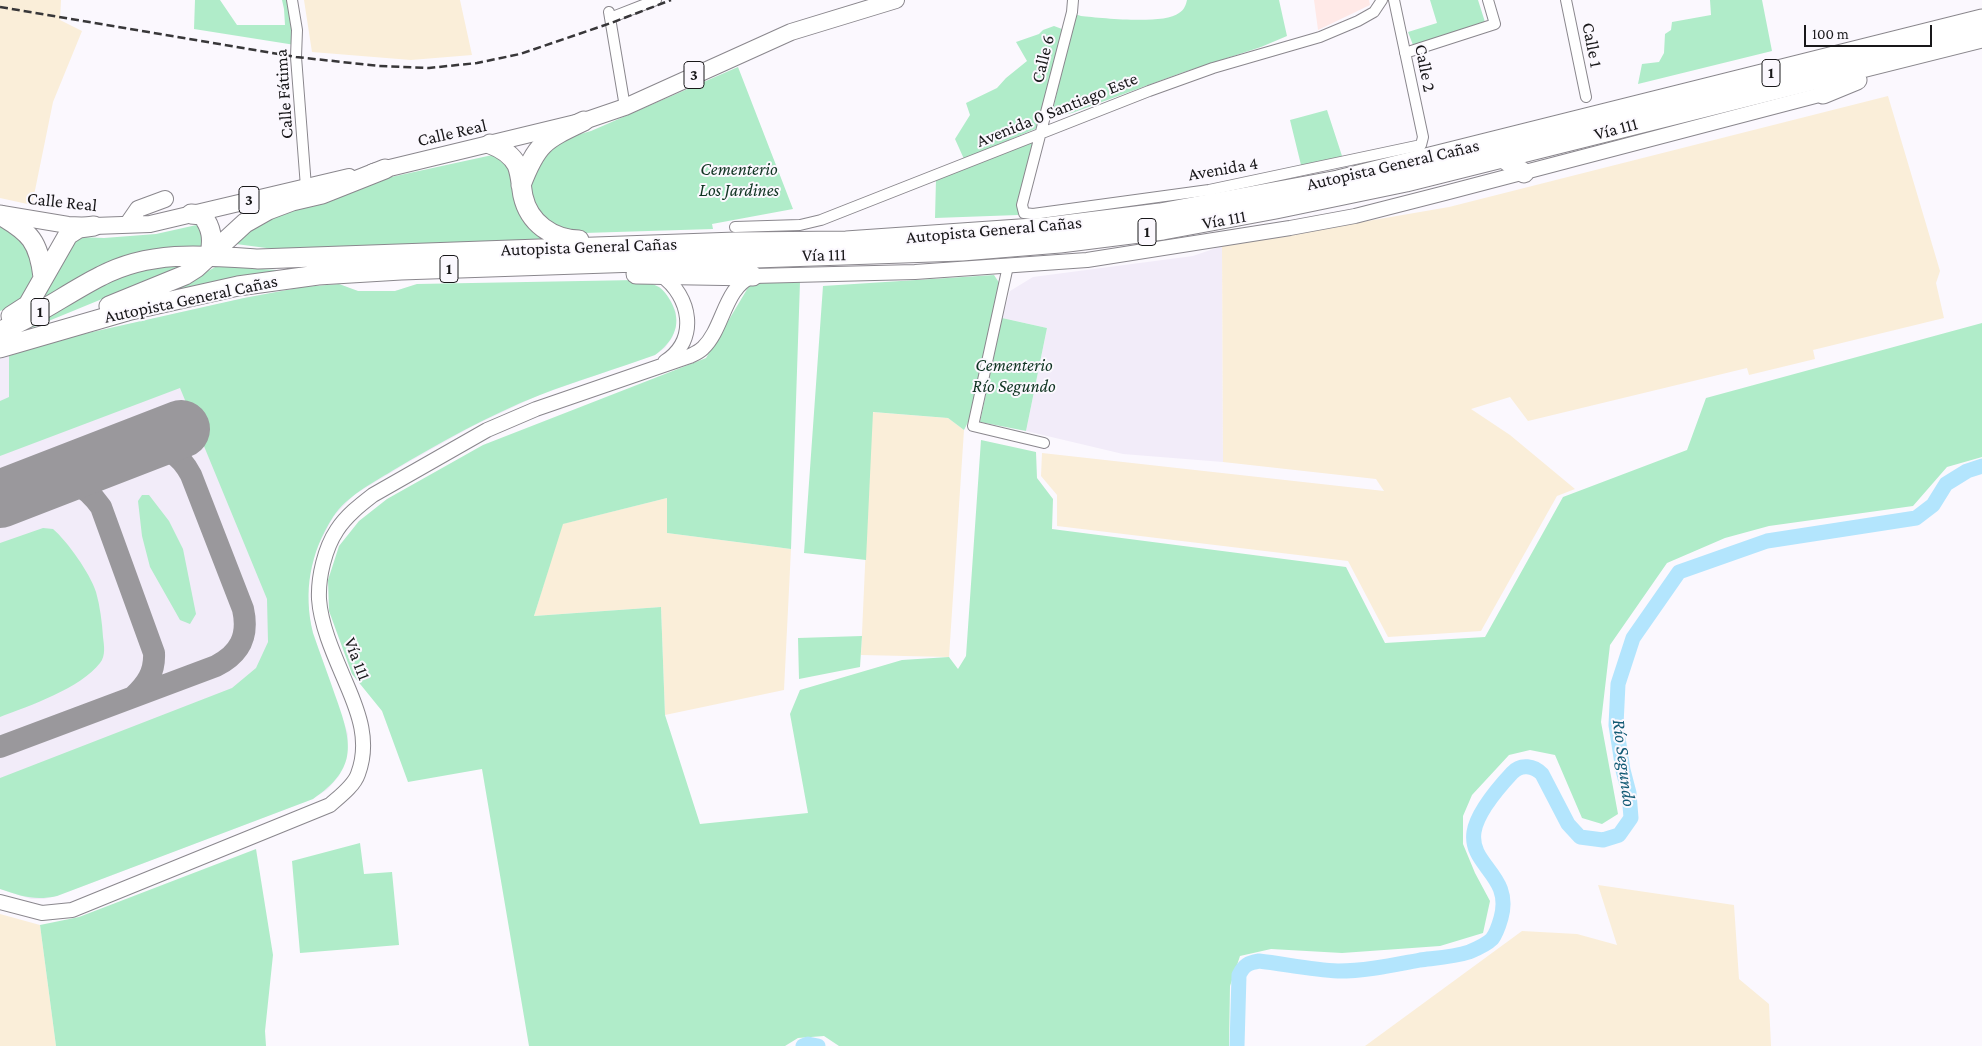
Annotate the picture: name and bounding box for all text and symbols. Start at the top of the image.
scale bar [1807,15,1934,47]
street label: Calle 1 [1577,21,1607,69]
text: 100 m [1812,26,1849,42]
street label: Calle 6 [1027,33,1059,85]
street label: Calle 2 [1410,42,1440,94]
street label: Calle Fátima [270,48,298,140]
road number: 1 [1762,59,1780,86]
road number: 3 [684,62,704,88]
street label: Avenida 0 Santiago Este [973,68,1141,152]
street label: Vía 111 [1592,113,1640,145]
street label: Calle Real [415,115,489,151]
street label: Autopista General Cañas [1305,135,1481,195]
street label: Avenida 4 [1186,152,1260,186]
park label: Cementerio Los Jardines [699,158,779,200]
road number: 3 [239,186,259,214]
street label: Calle Real [26,188,98,216]
street label: Vía 111 [1200,206,1248,234]
street label: Autopista General Cañas [905,212,1083,248]
road number: 1 [1138,218,1156,246]
street label: Autopista General Cañas [500,233,678,261]
street label: Vía 111 [802,244,846,266]
road number: 1 [440,255,458,282]
street label: Autopista General Cañas [102,270,280,328]
road number: 1 [31,298,49,326]
park label: Cementerio Río Segundo [972,354,1056,396]
street label: Vía 111 [339,634,375,684]
water label: Río Segundo [1607,718,1641,808]

